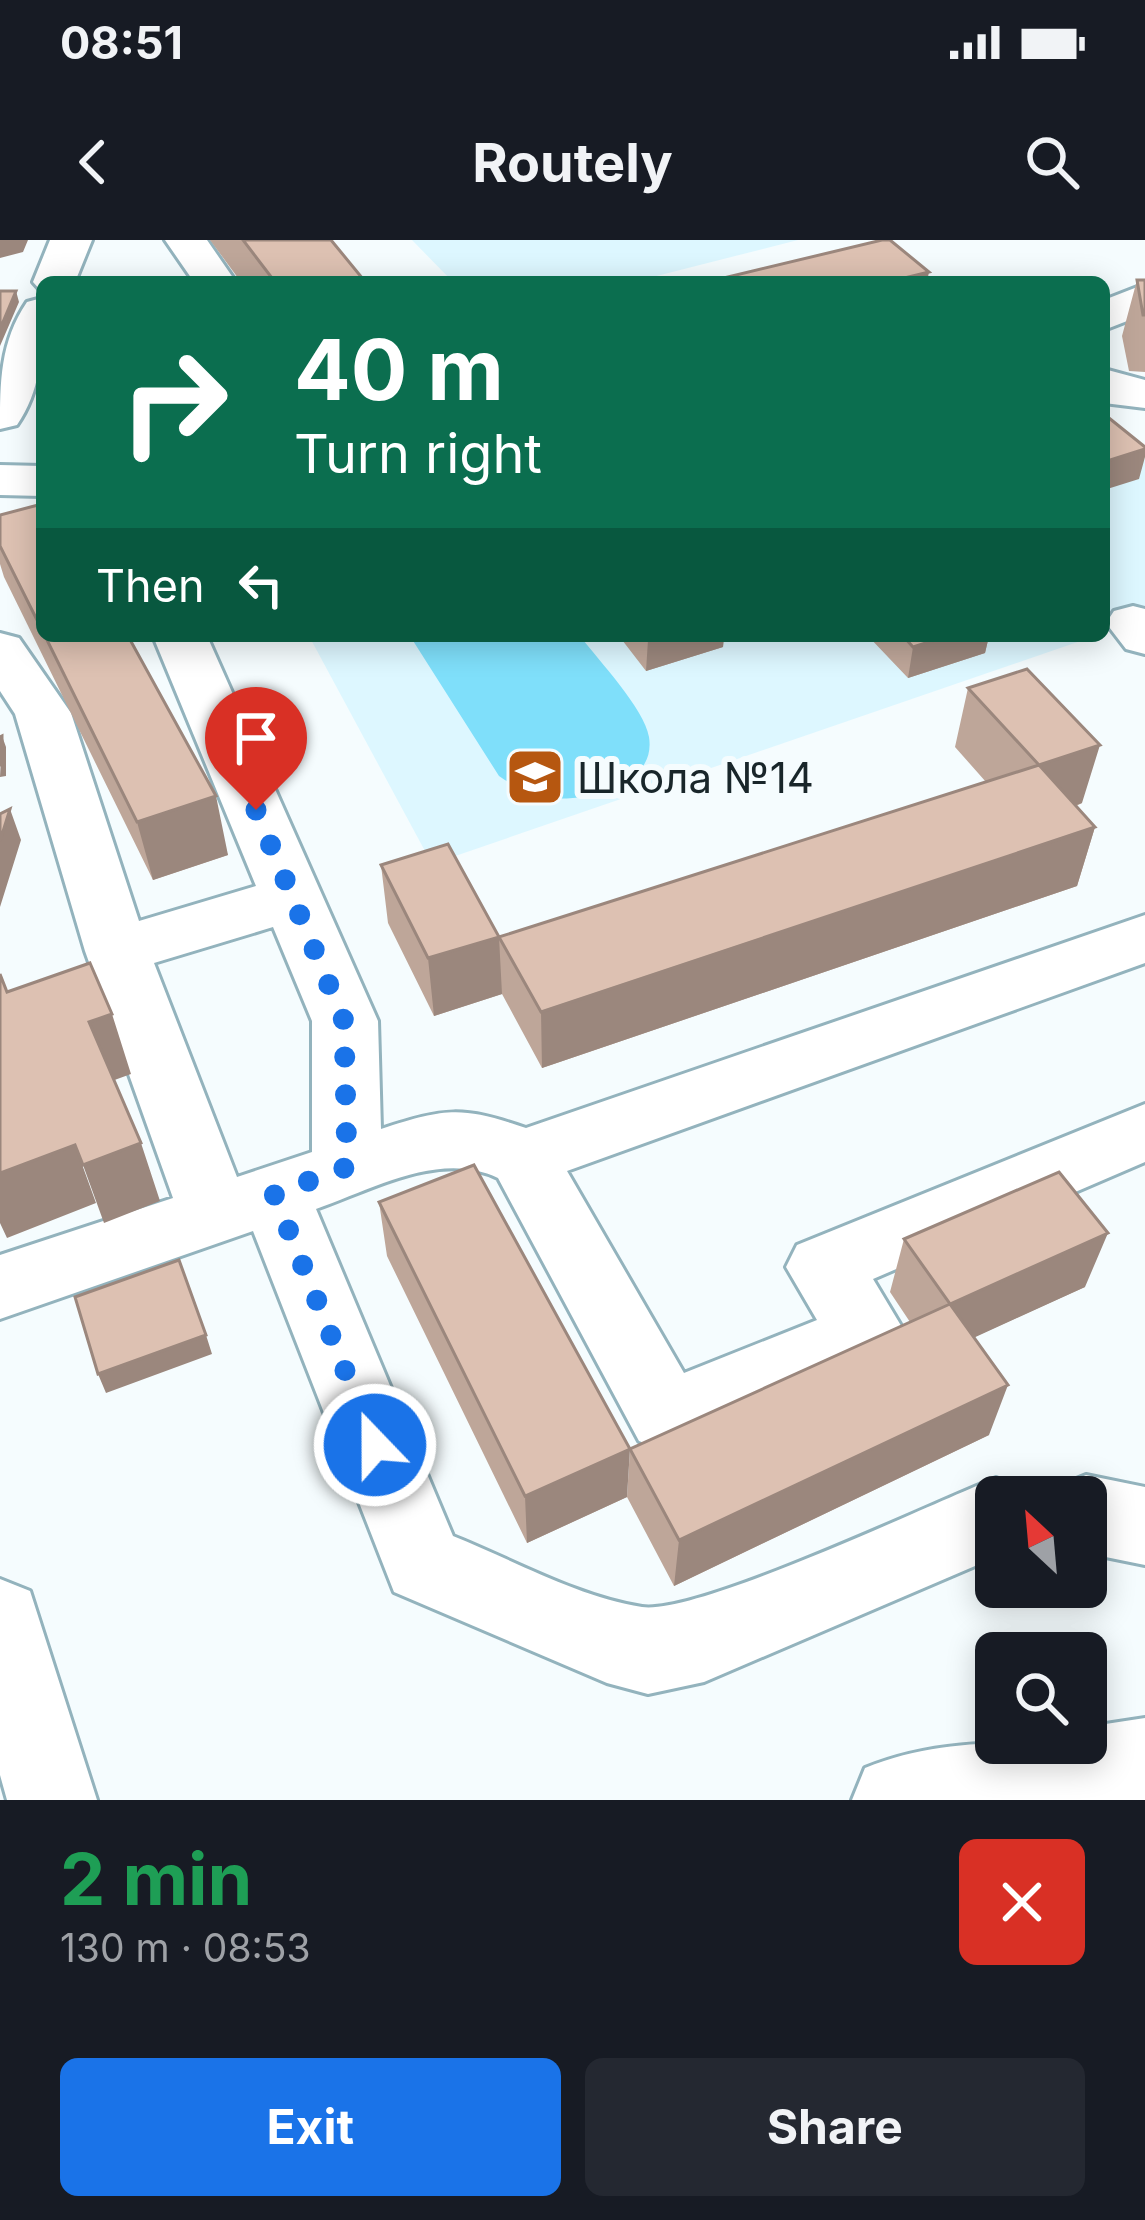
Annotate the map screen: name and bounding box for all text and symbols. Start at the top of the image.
text: 08:51 [60,15,183,70]
icon: back [60,129,126,195]
icon: search [1019,129,1085,195]
text: Routely [472,130,673,195]
text: 40 m [294,319,504,420]
icon: right [96,324,252,480]
text: Turn right [294,421,542,486]
icon: left [228,552,294,618]
text: Then [96,558,204,613]
pin [205,687,307,810]
icon: arrive [223,705,289,771]
school or university icon: Школа №14 [504,746,566,808]
place label: Школа №14 [577,752,814,803]
position arrow [312,1382,438,1508]
north arrow [975,1476,1107,1608]
map controls [975,1476,1107,1764]
button: search [975,1632,1107,1764]
text: 2 min [60,1835,252,1922]
button: close [959,1839,1085,1965]
text: 130 m · 08:53 [60,1924,311,1971]
button: Exit [60,2058,561,2196]
button: Share [585,2058,1085,2196]

